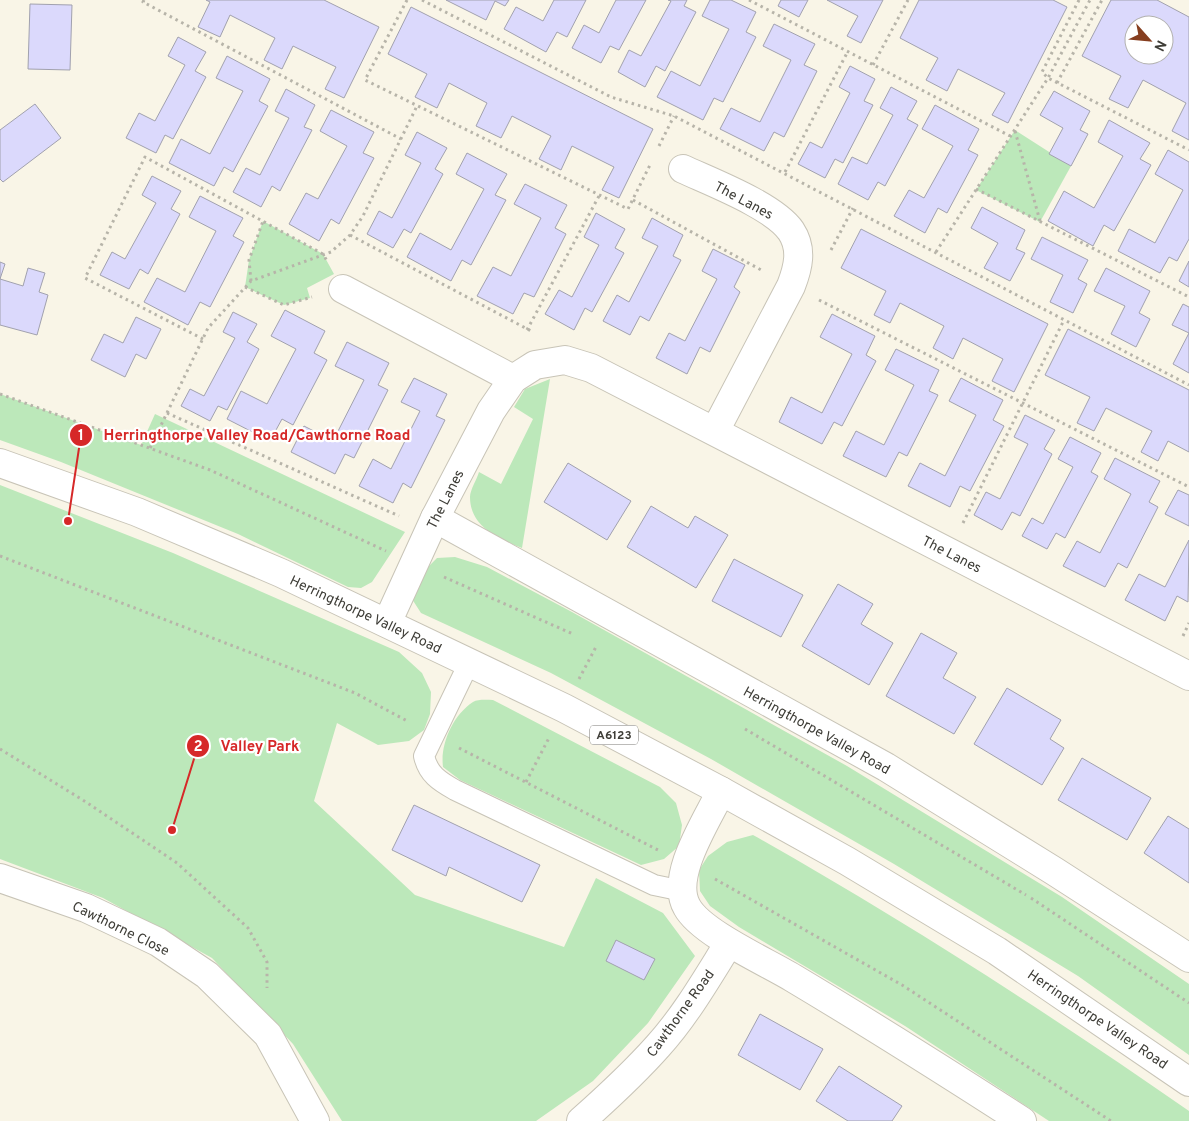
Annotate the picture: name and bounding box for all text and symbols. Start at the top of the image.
north arrow [1124,15,1174,65]
text: N [1149,37,1169,54]
street label: The Lanes [711,179,776,224]
callout: Herringthorpe Valley Road/Cawthorne Road [68,420,421,450]
text: 1 [78,427,84,446]
text: Herringthorpe Valley Road/Cawthorne Road [104,427,410,446]
street label: The Lanes [424,467,469,532]
street label: The Lanes [919,533,984,578]
street label: Herringthorpe Valley Road [287,573,444,658]
street label: Herringthorpe Valley Road [740,684,893,779]
road number: A6123 [590,726,638,744]
callout: Valley Park [186,731,309,761]
text: 2 [193,738,203,757]
text: Valley Park [221,738,299,757]
street label: Cawthorne Close [69,898,172,960]
street label: Cawthorne Road [644,967,719,1061]
street label: Herringthorpe Valley Road [1024,967,1171,1074]

